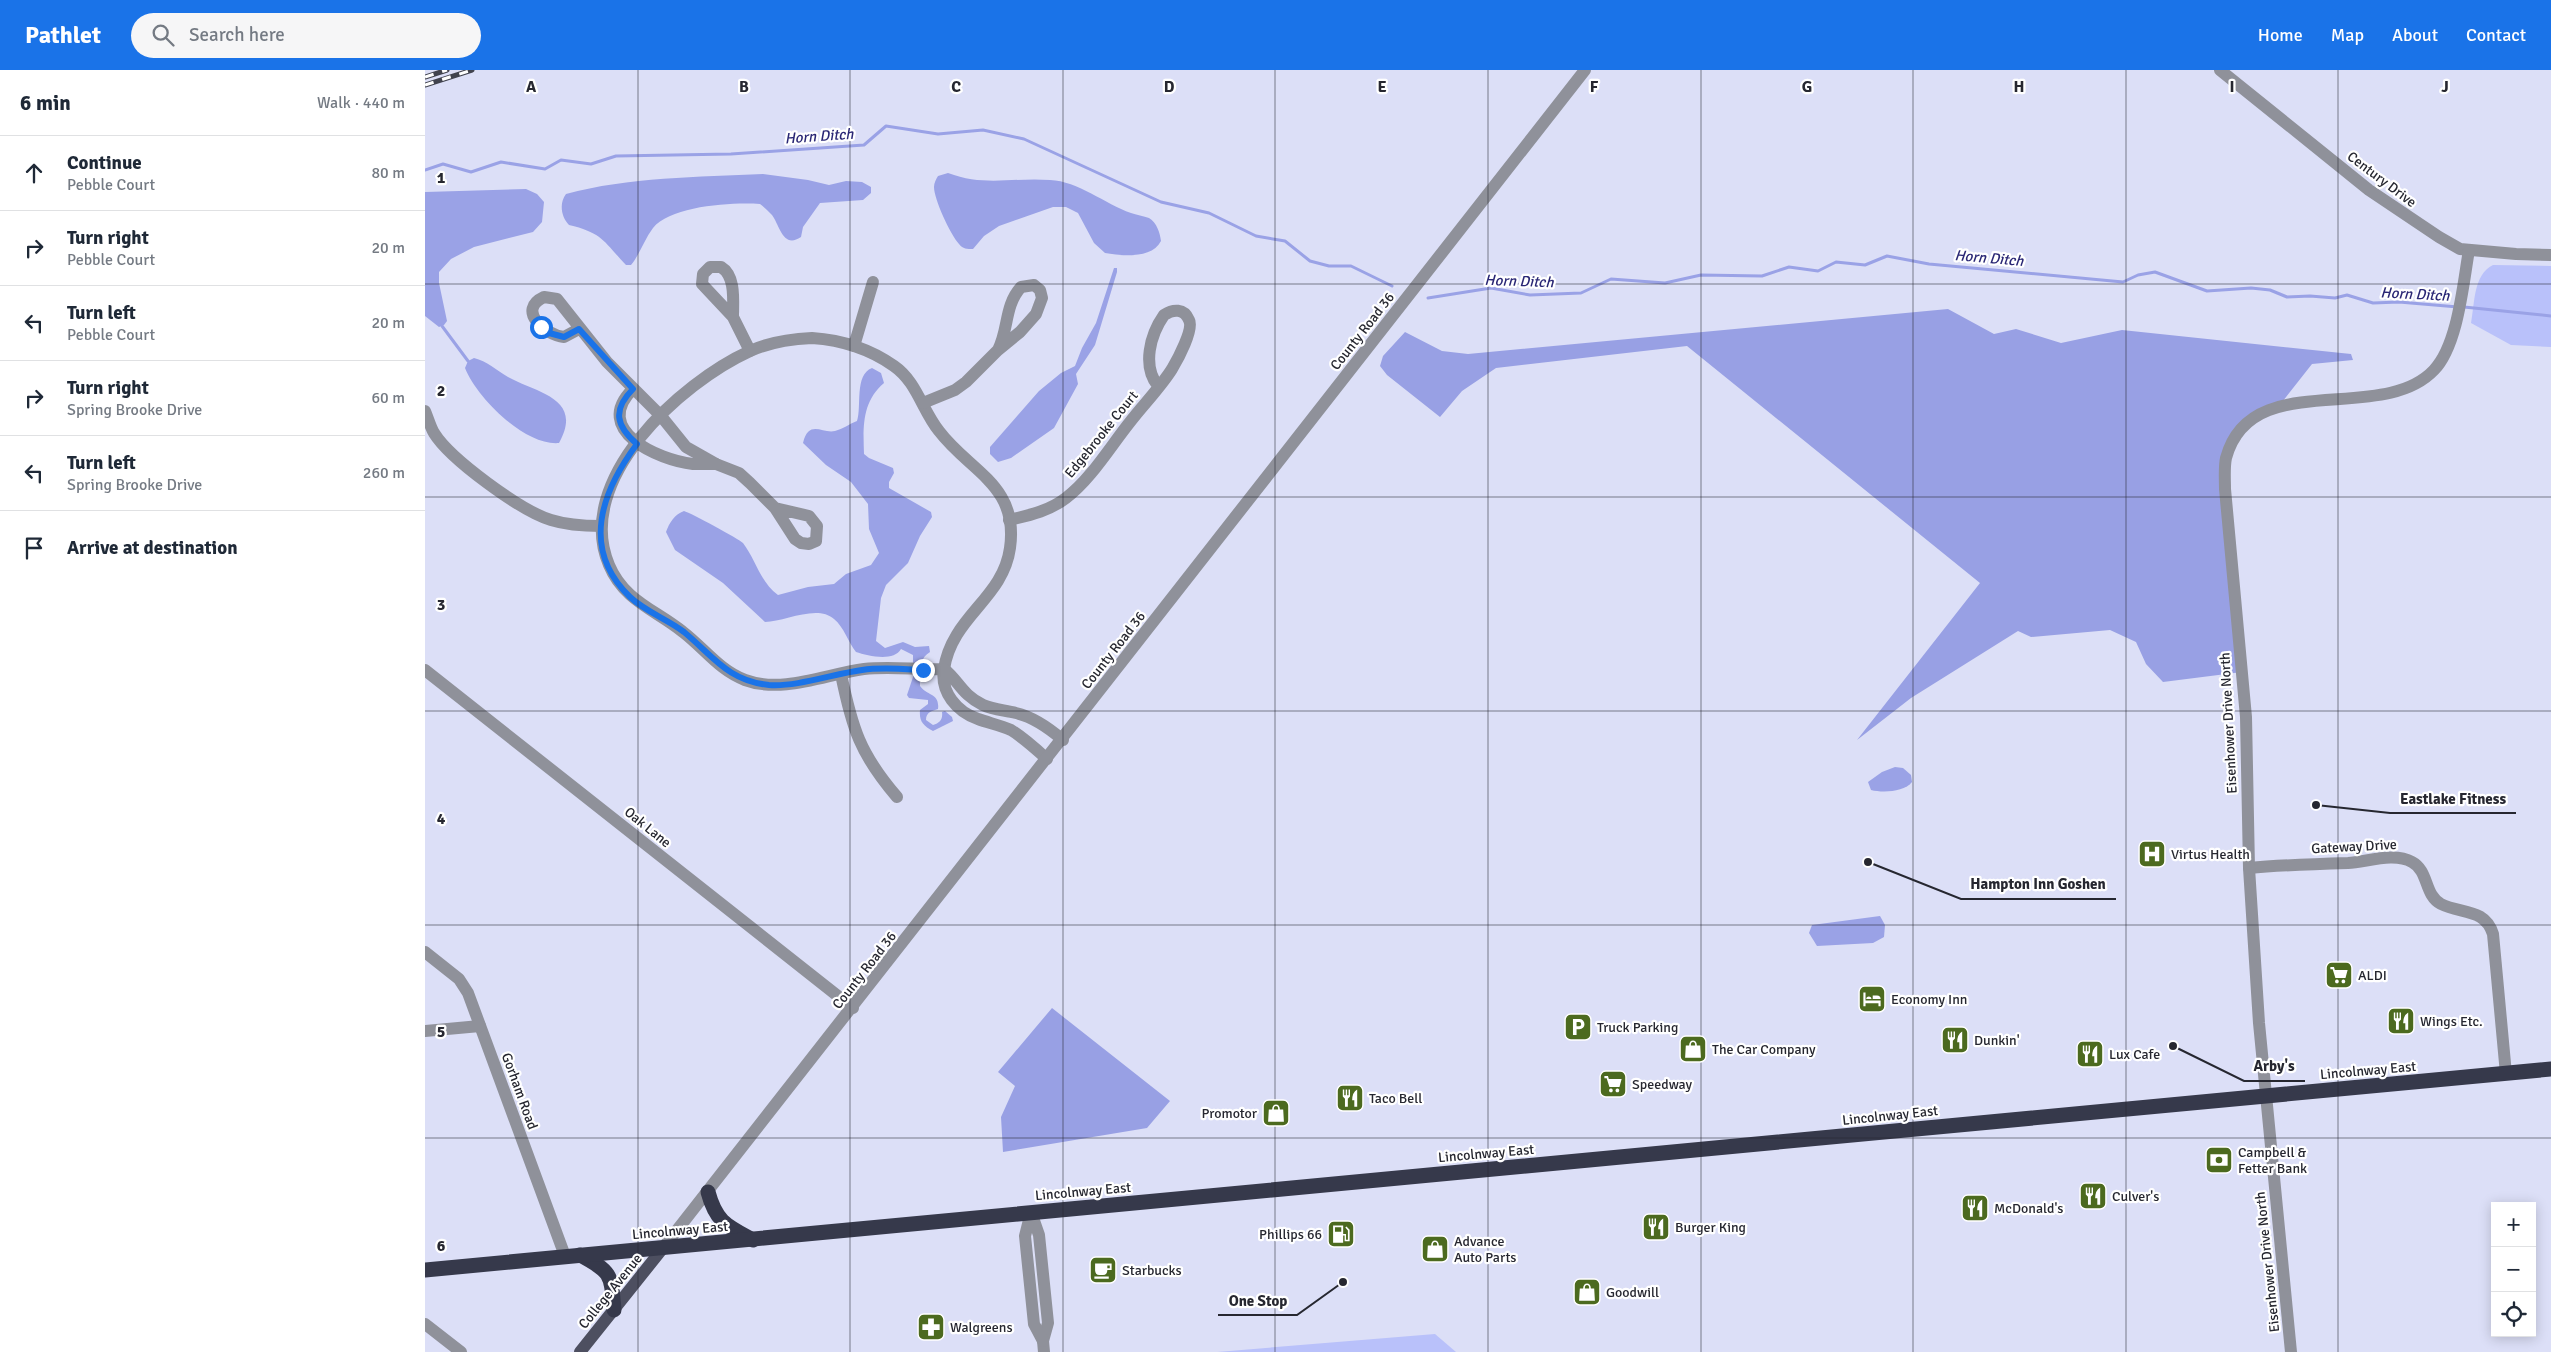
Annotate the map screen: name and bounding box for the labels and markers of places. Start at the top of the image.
callout: Eastlake Fitness [2390,783,2516,813]
hospital icon: Virtus Health [2137,839,2167,869]
place label: Virtus Health [2171,846,2250,863]
callout: Hampton Inn Goshen [1961,869,2116,899]
supermarket icon: ALDI [2324,960,2354,990]
place label: ALDI [2358,967,2387,984]
hotel icon: Economy Inn [1857,984,1887,1014]
place label: Economy Inn [1891,991,1967,1008]
restaurant icon: Wings Etc. [2386,1006,2416,1036]
parking icon: Truck Parking [1563,1012,1593,1042]
place label: Wings Etc. [2420,1013,2483,1030]
place label: Truck Parking [1597,1019,1678,1036]
restaurant icon: Dunkin' [1940,1025,1970,1055]
place label: Dunkin' [1974,1032,2020,1049]
shop icon: The Car Company [1678,1034,1708,1064]
restaurant icon: Lux Cafe [2075,1039,2105,1069]
place label: The Car Company [1712,1041,1816,1058]
place label: Lux Cafe [2109,1046,2160,1063]
callout: Arby's [2244,1051,2305,1081]
supermarket icon: Speedway [1598,1069,1628,1099]
place label: Speedway [1632,1076,1693,1093]
restaurant icon: Taco Bell [1335,1083,1365,1113]
place label: Taco Bell [1369,1090,1422,1107]
shop icon: Promotor [1261,1098,1291,1128]
place label: Promotor [1202,1105,1258,1122]
place label: Campbell & Fetter Bank [2238,1144,2307,1177]
bank icon: Campbell & Fetter Bank [2204,1145,2234,1175]
restaurant icon: Culver's [2078,1181,2108,1211]
place label: Culver's [2112,1188,2159,1205]
restaurant icon: McDonald's [1960,1193,1990,1223]
place label: McDonald's [1994,1200,2063,1217]
restaurant icon: Burger King [1641,1212,1671,1242]
fuel station icon: Phillips 66 [1326,1219,1356,1249]
place label: Burger King [1675,1219,1746,1236]
place label: Phillips 66 [1259,1226,1322,1243]
place label: Advance Auto Parts [1454,1233,1516,1266]
shop icon: Advance Auto Parts [1420,1234,1450,1264]
cafe icon: Starbucks [1088,1255,1118,1285]
place label: Starbucks [1122,1262,1182,1279]
shop icon: Goodwill [1572,1277,1602,1307]
place label: Goodwill [1606,1284,1659,1301]
callout: One Stop [1218,1285,1297,1315]
pharmacy icon: Walgreens [916,1312,946,1342]
place label: Walgreens [950,1319,1013,1336]

